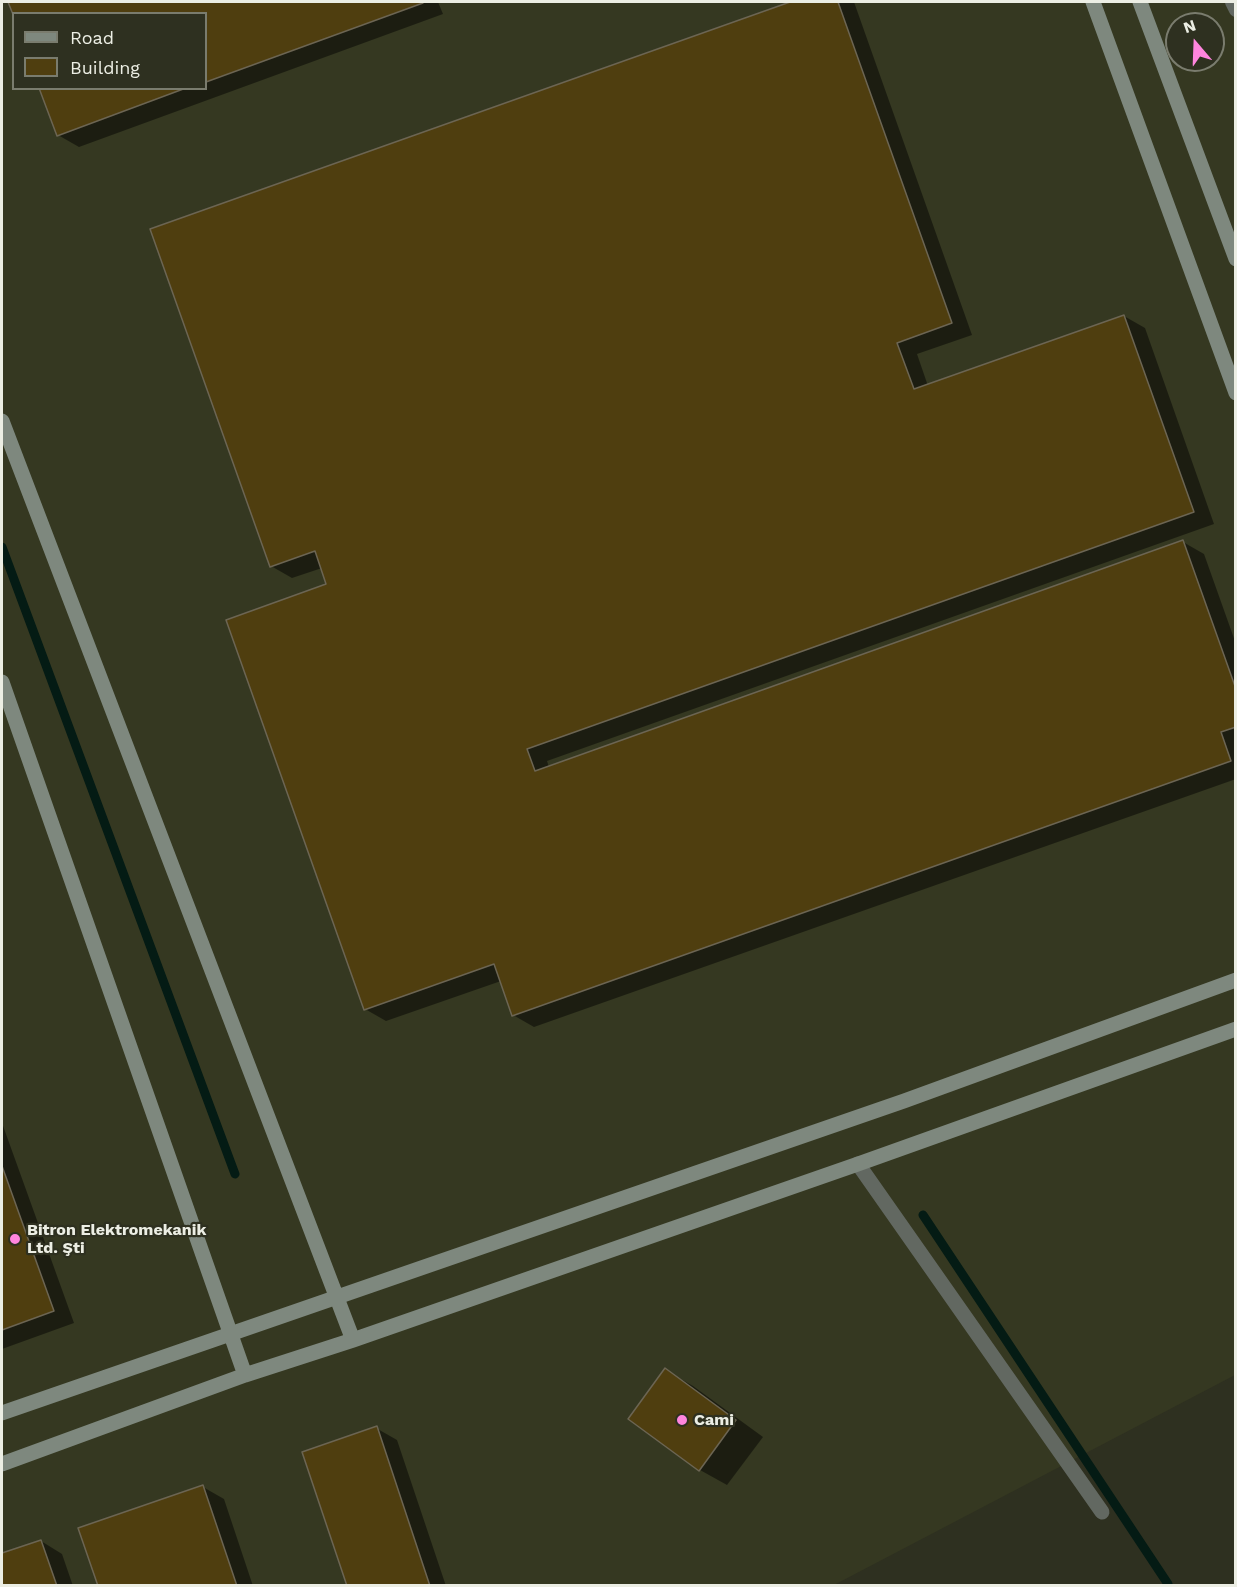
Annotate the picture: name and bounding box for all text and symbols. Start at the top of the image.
legend [12,12,207,90]
north arrow [1165,12,1225,72]
text: N [1181,15,1198,37]
text: Road [70,27,114,48]
text: Building [70,57,140,78]
place label: Bitron Elektromekanik Ltd. Şti [27,1220,206,1258]
marker: Bitron Elektromekanik Ltd. Şti [8,1232,22,1246]
place label: Cami [694,1410,734,1430]
marker: Cami [675,1413,689,1427]

